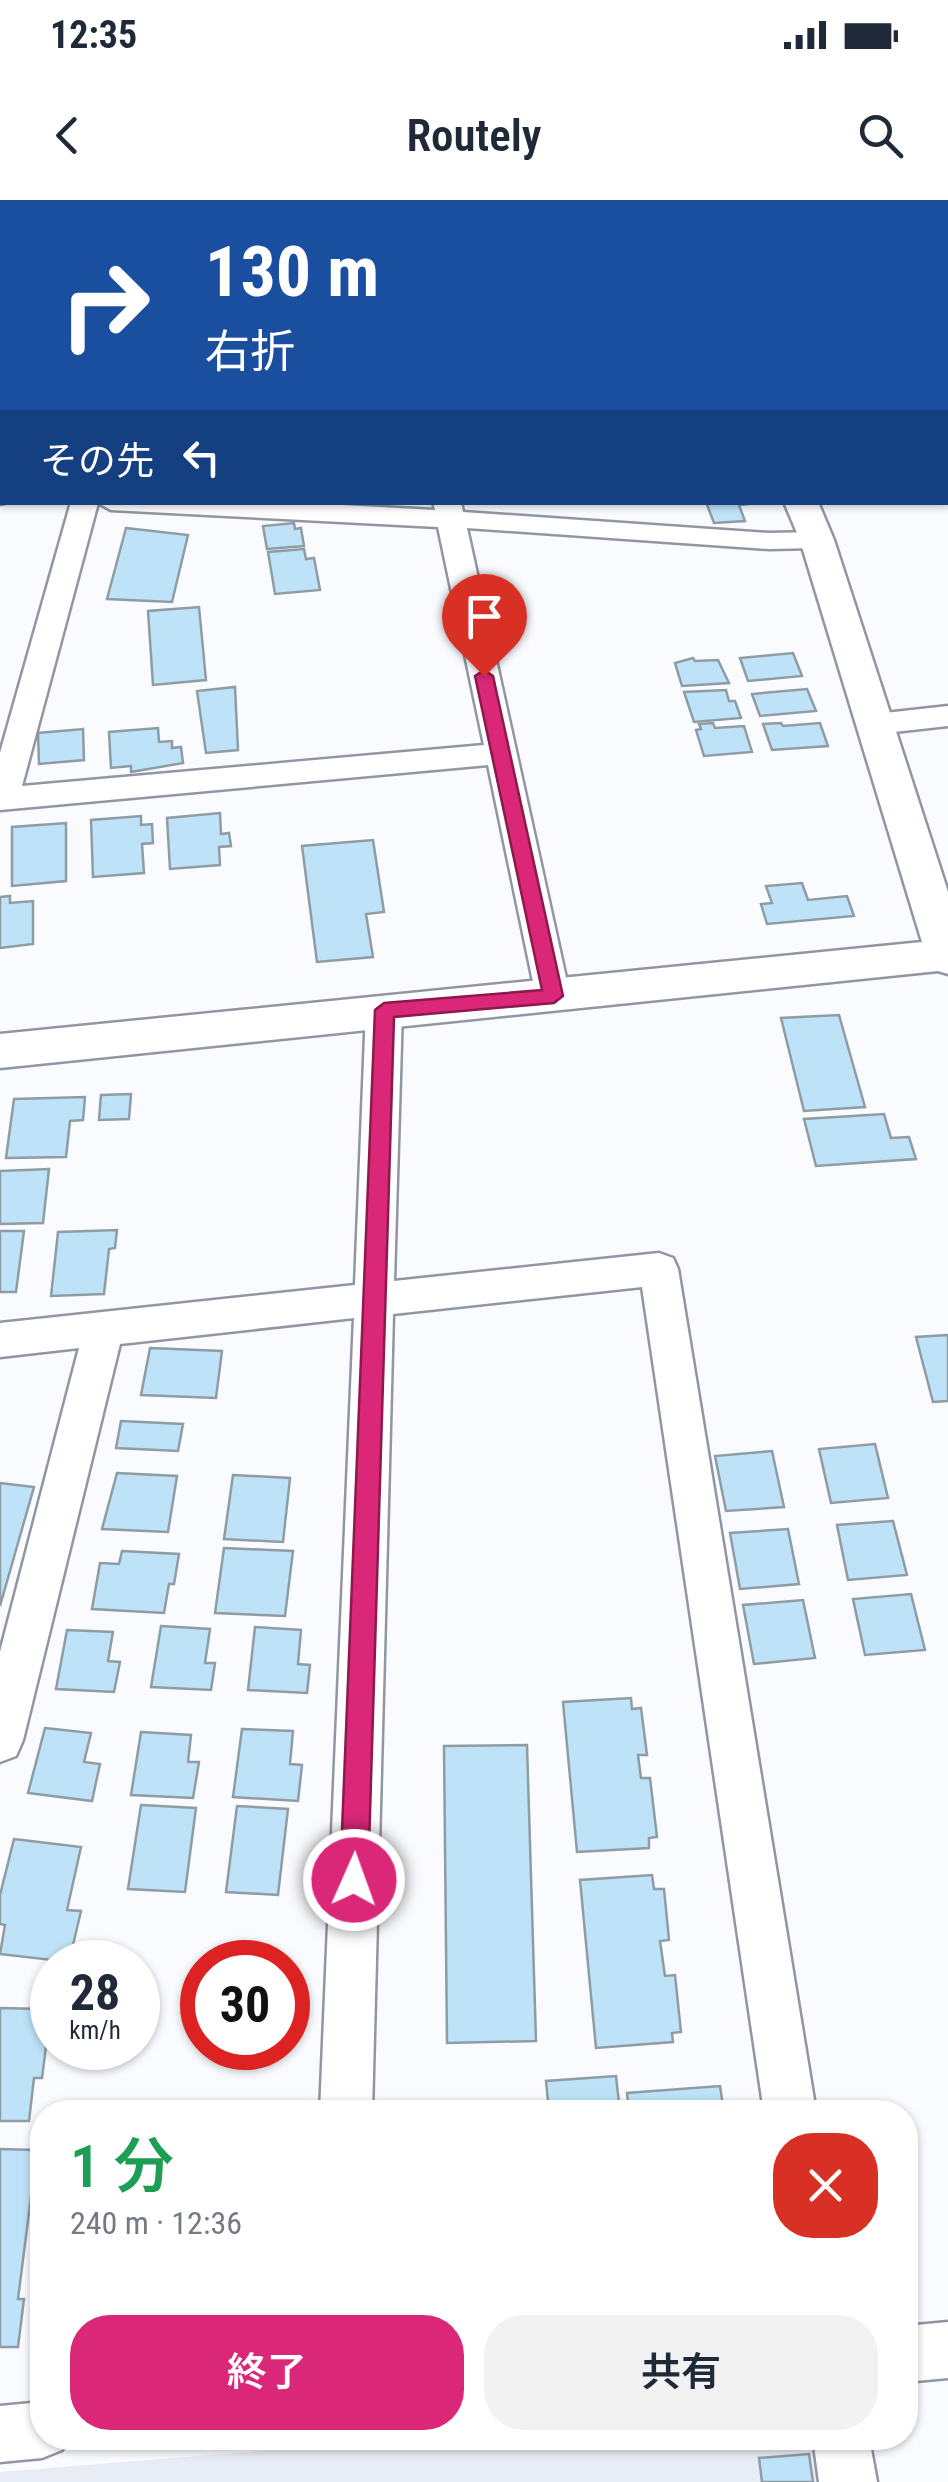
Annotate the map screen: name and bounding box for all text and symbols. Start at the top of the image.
text: 12:35 [50,13,137,57]
icon: back [40,108,95,163]
icon: search [853,108,908,163]
text: Routely [406,109,542,162]
text: 130 m [205,231,379,313]
icon: right [40,240,170,370]
text: 右折 [205,325,295,378]
icon: left [174,430,229,485]
text: その先 [40,439,154,483]
pin [442,574,527,677]
icon: arrive [457,589,512,644]
position arrow [302,1828,406,1932]
speed limit sign: 30 [180,1940,310,2070]
text: 28 [70,1964,120,2022]
text: km/h [69,2016,121,2045]
text: 1 分 [70,2131,174,2202]
button: close [773,2133,878,2238]
text: 240 m · 12:36 [70,2204,242,2242]
button: 終了 [70,2315,464,2430]
button: 共有 [484,2315,878,2430]

